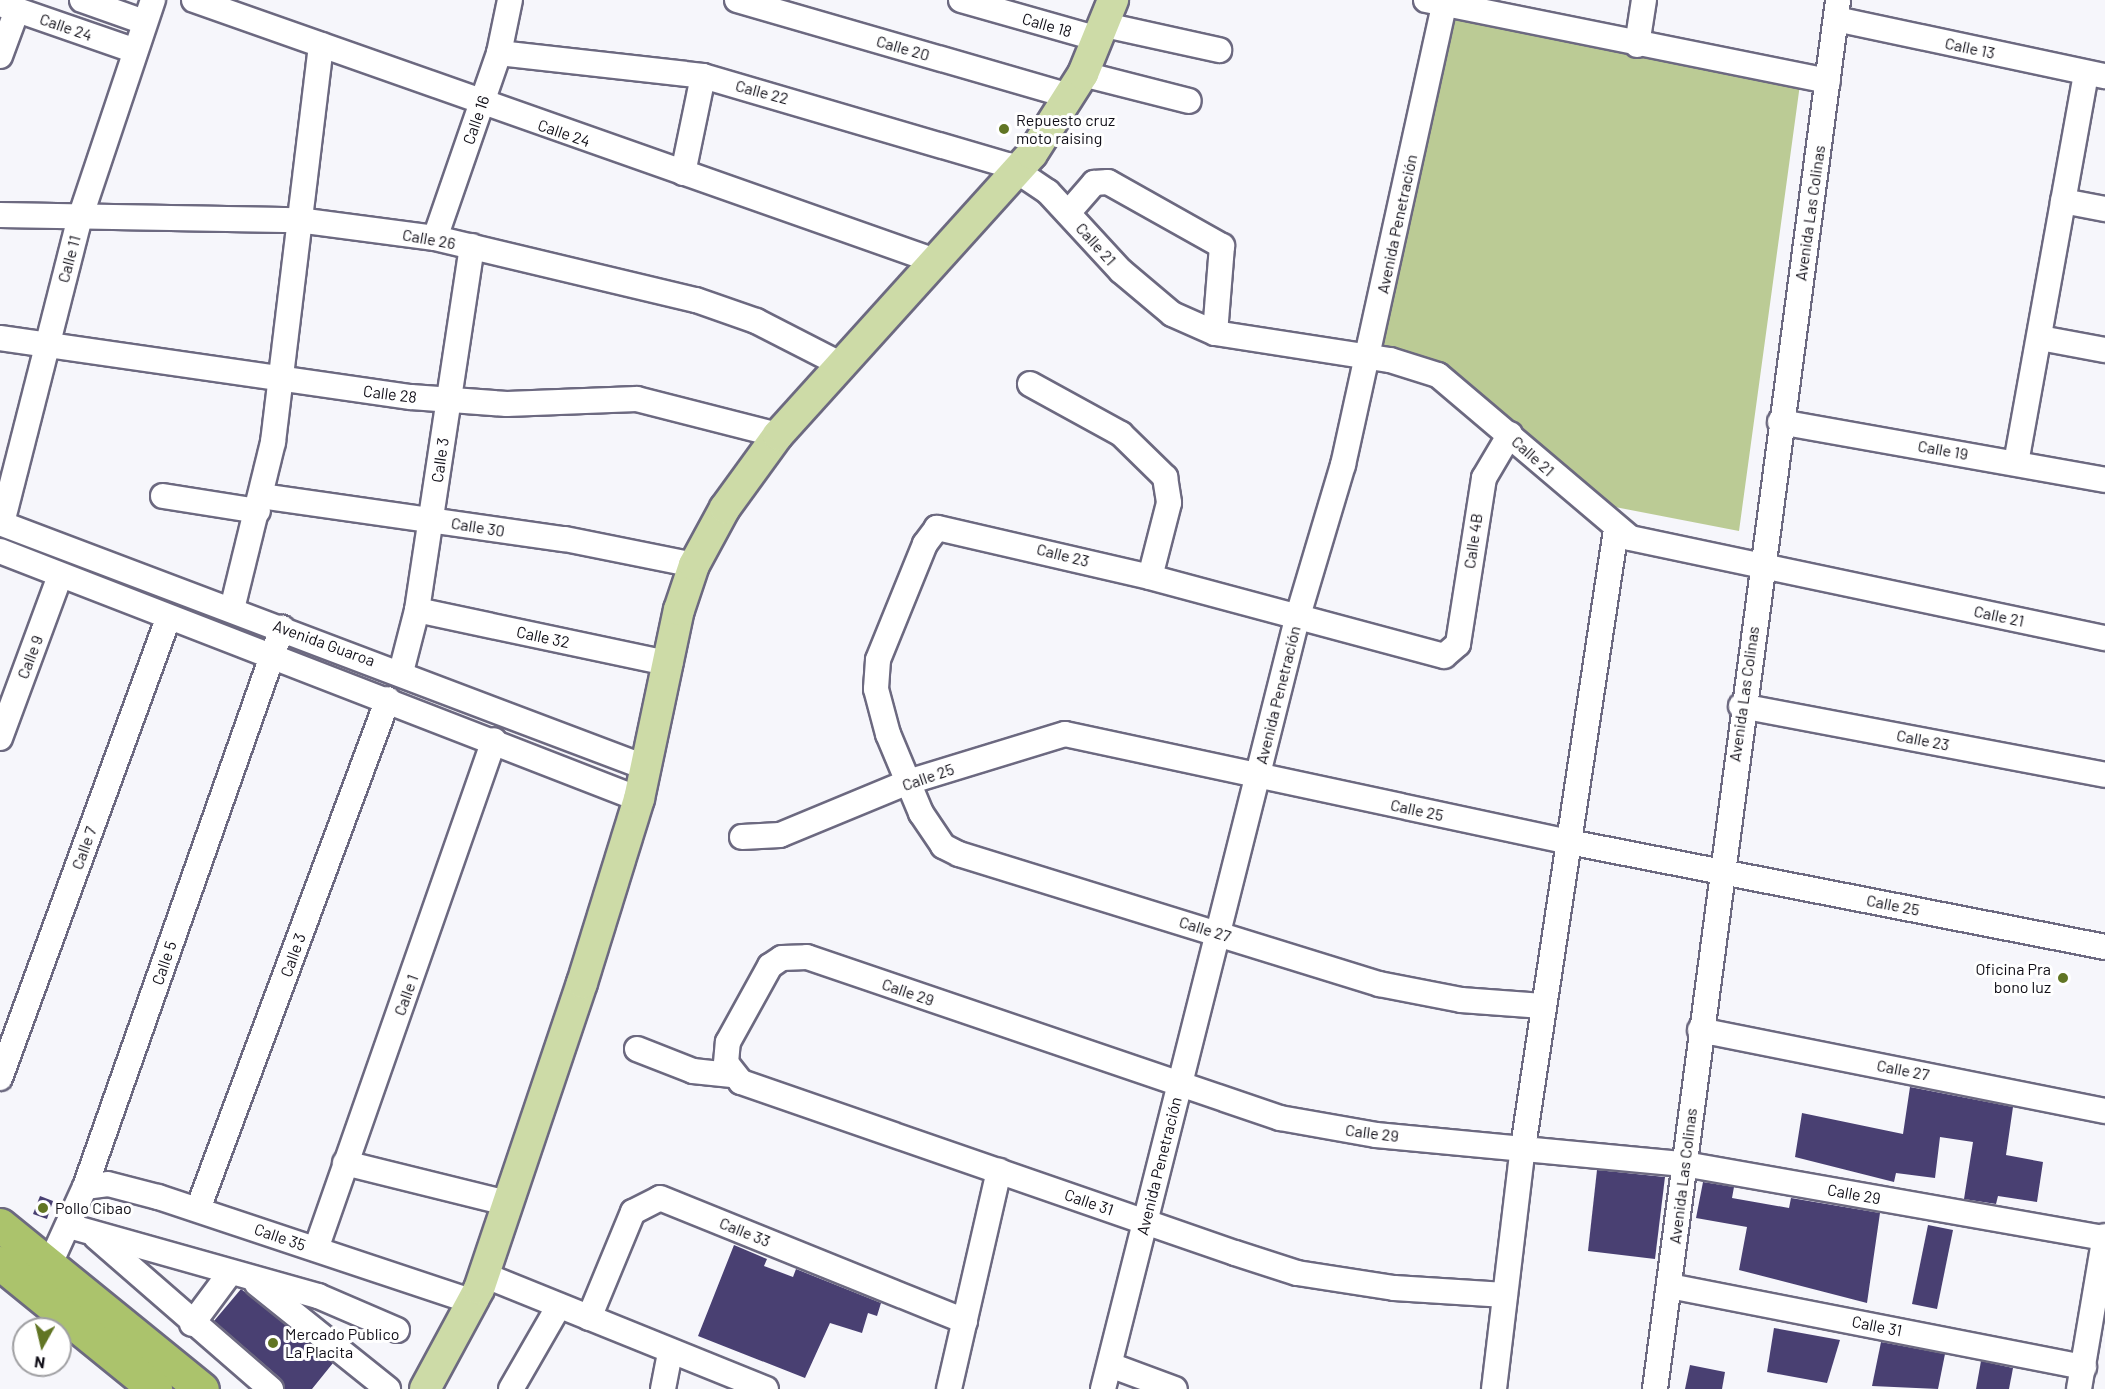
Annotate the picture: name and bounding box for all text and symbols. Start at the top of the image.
street label: Calle 24 [37,9,95,45]
street label: Calle 18 [1020,9,1074,41]
street label: Calle 20 [874,31,932,65]
street label: Calle 13 [1943,33,1997,63]
street label: Calle 22 [733,76,791,108]
street label: Calle 16 [459,93,493,147]
place label: Repuesto cruz moto raising [1016,110,1115,148]
street label: Calle 24 [535,115,593,151]
marker: Repuesto cruz moto raising [997,122,1011,136]
street label: Avenida Las Colinas [1791,144,1829,282]
street label: Avenida Penetración [1373,153,1421,295]
street label: Calle 21 [1072,219,1120,269]
street label: Calle 26 [401,225,457,253]
street label: Calle 11 [54,233,84,285]
street label: Calle 28 [362,381,418,407]
street label: Calle 21 [1508,432,1558,480]
street label: Calle 3 [427,436,453,484]
street label: Calle 19 [1916,436,1970,464]
street label: Calle 4B [1460,512,1486,570]
street label: Calle 30 [450,513,506,541]
street label: Calle 23 [1035,539,1091,571]
street label: Calle 21 [1972,601,2026,631]
street label: Avenida Guaroa [270,616,378,670]
street label: Calle 32 [515,622,571,652]
street label: Avenida Penetración [1252,624,1304,766]
street label: Avenida Las Colinas [1725,625,1763,763]
street label: Calle 9 [13,632,47,682]
street label: Calle 23 [1895,725,1951,755]
street label: Calle 25 [900,759,956,795]
street label: Calle 25 [1389,795,1445,825]
street label: Calle 7 [67,824,101,872]
street label: Calle 25 [1865,890,1921,920]
street label: Calle 27 [1177,912,1233,946]
street label: Calle 3 [276,931,310,979]
street label: Calle 5 [148,939,180,987]
place label: Oficina Pra bono luz [1975,959,2051,997]
marker: Oficina Pra bono luz [2056,971,2070,985]
street label: Calle 1 [390,972,422,1018]
street label: Calle 29 [879,974,937,1010]
street label: Calle 27 [1875,1056,1931,1084]
street label: Avenida Penetración [1133,1095,1185,1237]
street label: Avenida Las Colinas [1665,1107,1701,1245]
street label: Calle 29 [1344,1120,1400,1146]
street label: Calle 29 [1826,1180,1882,1208]
street label: Calle 31 [1062,1185,1116,1219]
place label: Pollo Cibao [55,1198,132,1218]
marker: Pollo Cibao [36,1201,50,1215]
street label: Calle 33 [717,1213,773,1251]
street label: Calle 35 [252,1219,308,1255]
street label: Calle 31 [1850,1312,1904,1340]
north arrow [12,1317,72,1377]
place label: Mercado Publico La Placita [285,1324,399,1362]
marker: Mercado Publico La Placita [266,1336,280,1350]
text: N [33,1353,46,1373]

